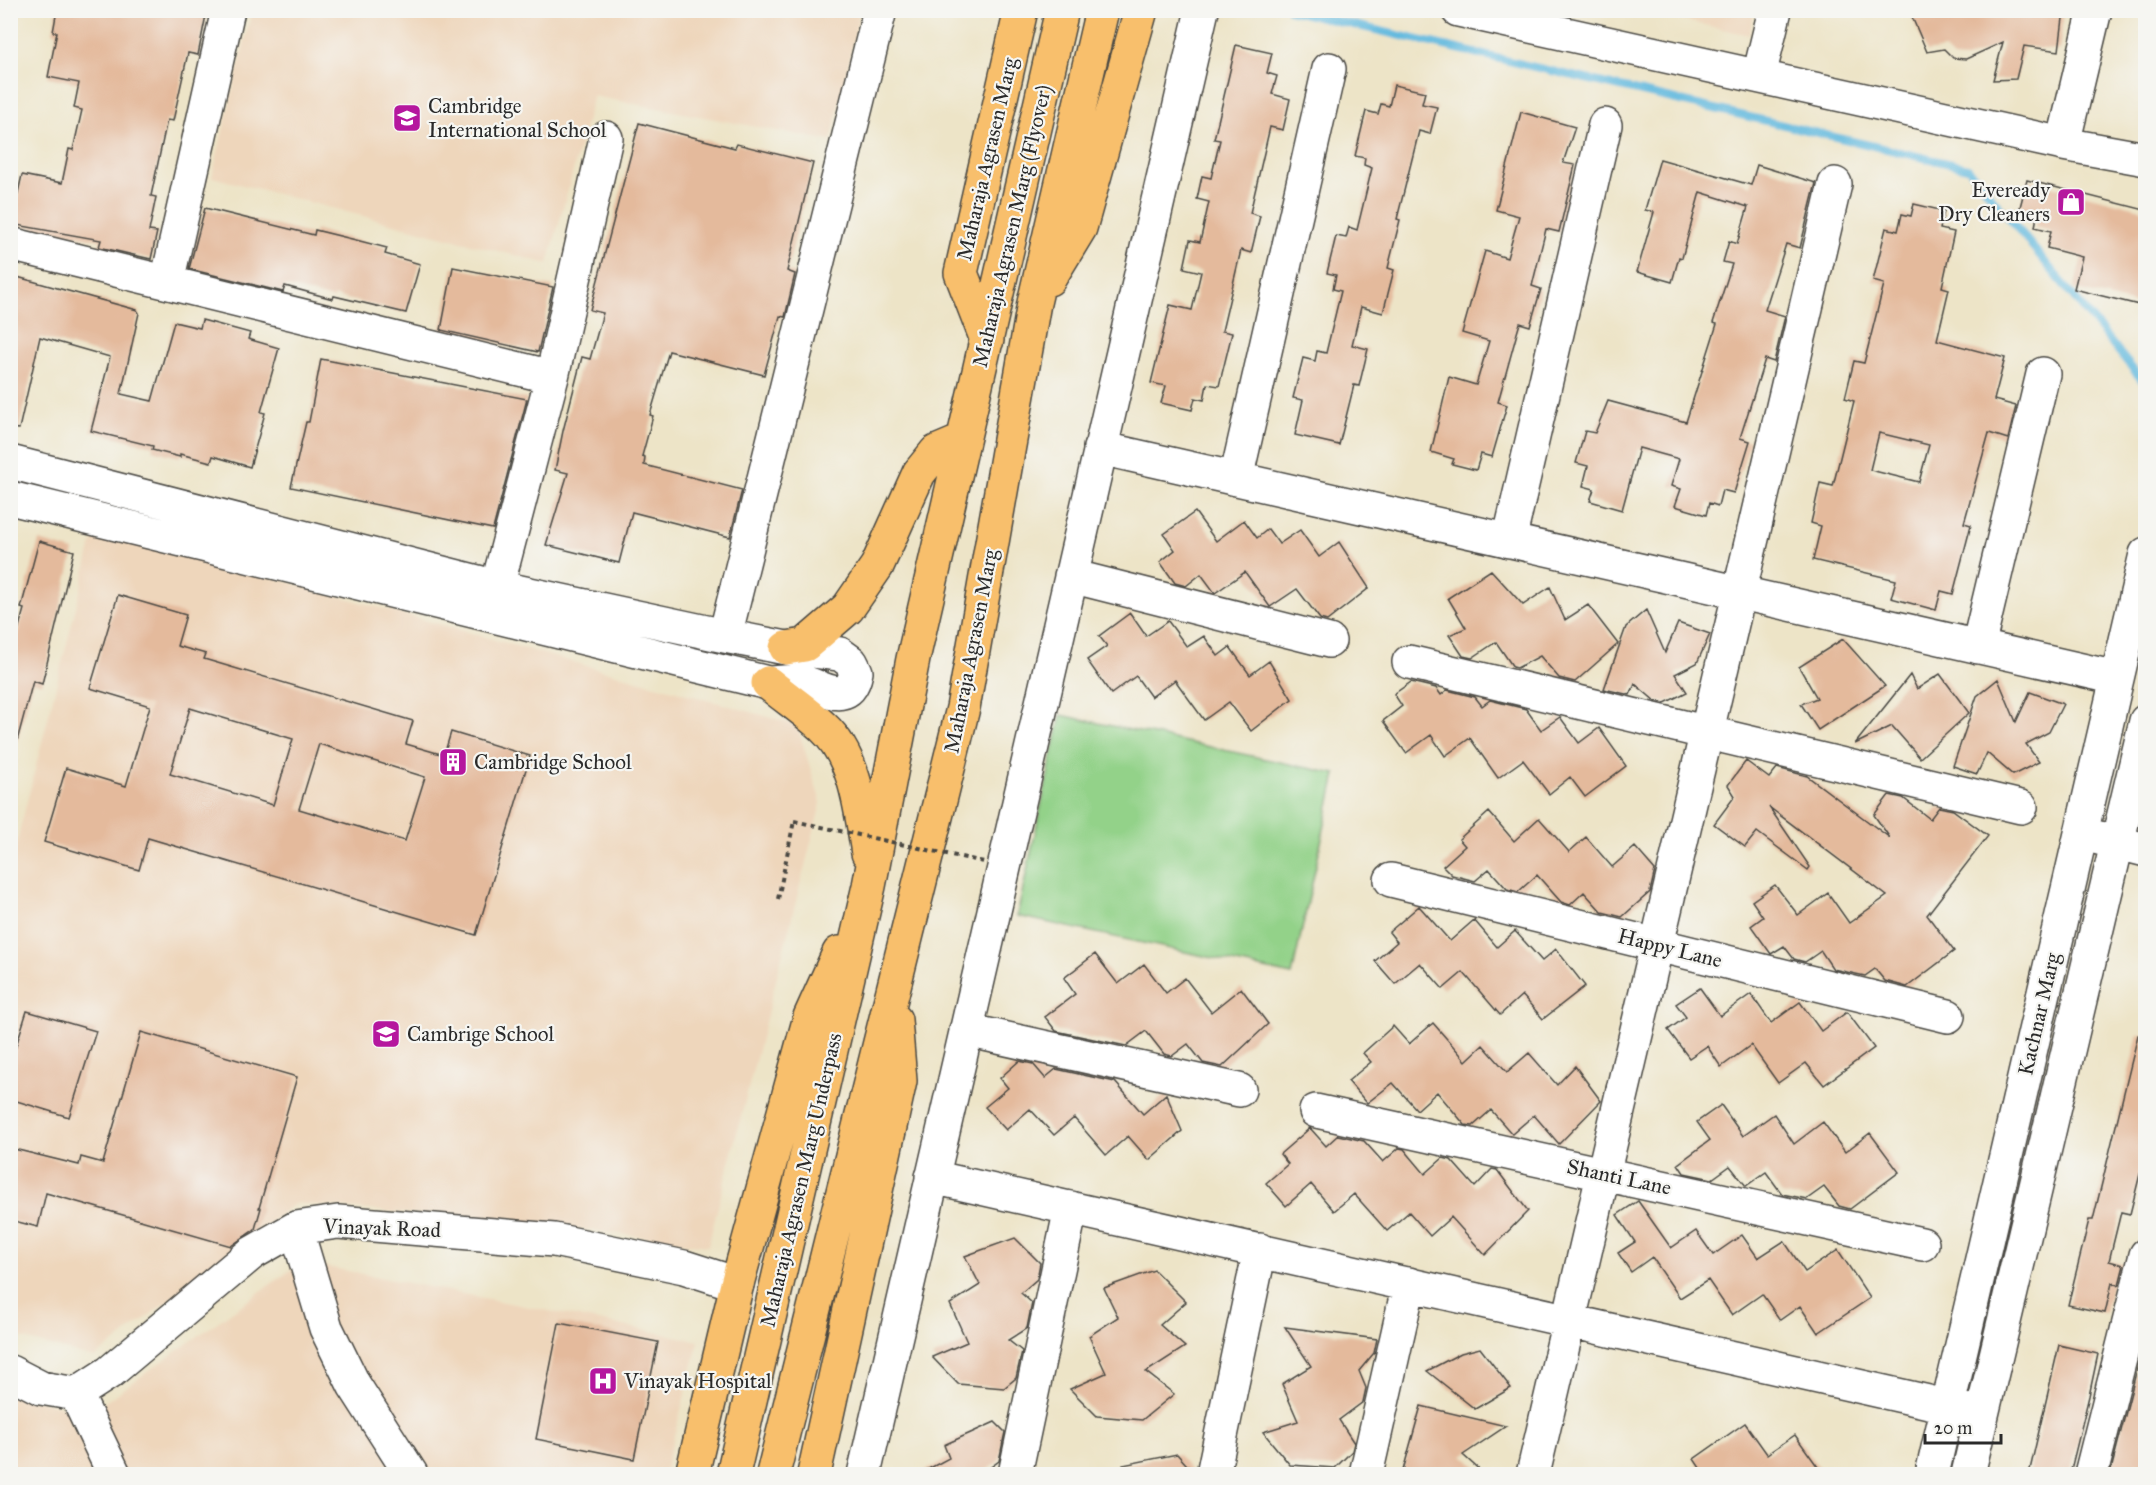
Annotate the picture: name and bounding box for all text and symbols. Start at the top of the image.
street label: Maharaja Agrasen Marg [951,55,1023,263]
street label: Maharaja Agrasen Marg (Flyover) [967,82,1057,370]
place label: Cambridge International School [428,93,607,143]
school or university icon: Cambridge International School [391,102,423,134]
place label: Eveready Dry Cleaners [1938,177,2051,227]
shop icon: Eveready Dry Cleaners [2055,186,2087,218]
street label: Maharaja Agrasen Marg [938,546,1004,755]
building icon: Cambridge School [437,746,469,778]
place label: Cambridge School [474,749,632,775]
street label: Happy Lane [1615,922,1725,974]
street label: Kachnar Marg [2012,950,2066,1078]
school or university icon: Cambrige School [370,1018,402,1050]
place label: Cambrige School [407,1021,554,1047]
street label: Maharaja Agrasen Marg Underpass [754,1030,848,1330]
street label: Shanti Lane [1564,1153,1674,1201]
street label: Vinayak Road [322,1213,442,1243]
hospital icon: Vinayak Hospital [587,1365,619,1397]
place label: Vinayak Hospital [623,1368,772,1394]
scale bar [1925,1407,2002,1445]
text: 20 m [1934,1417,1972,1439]

